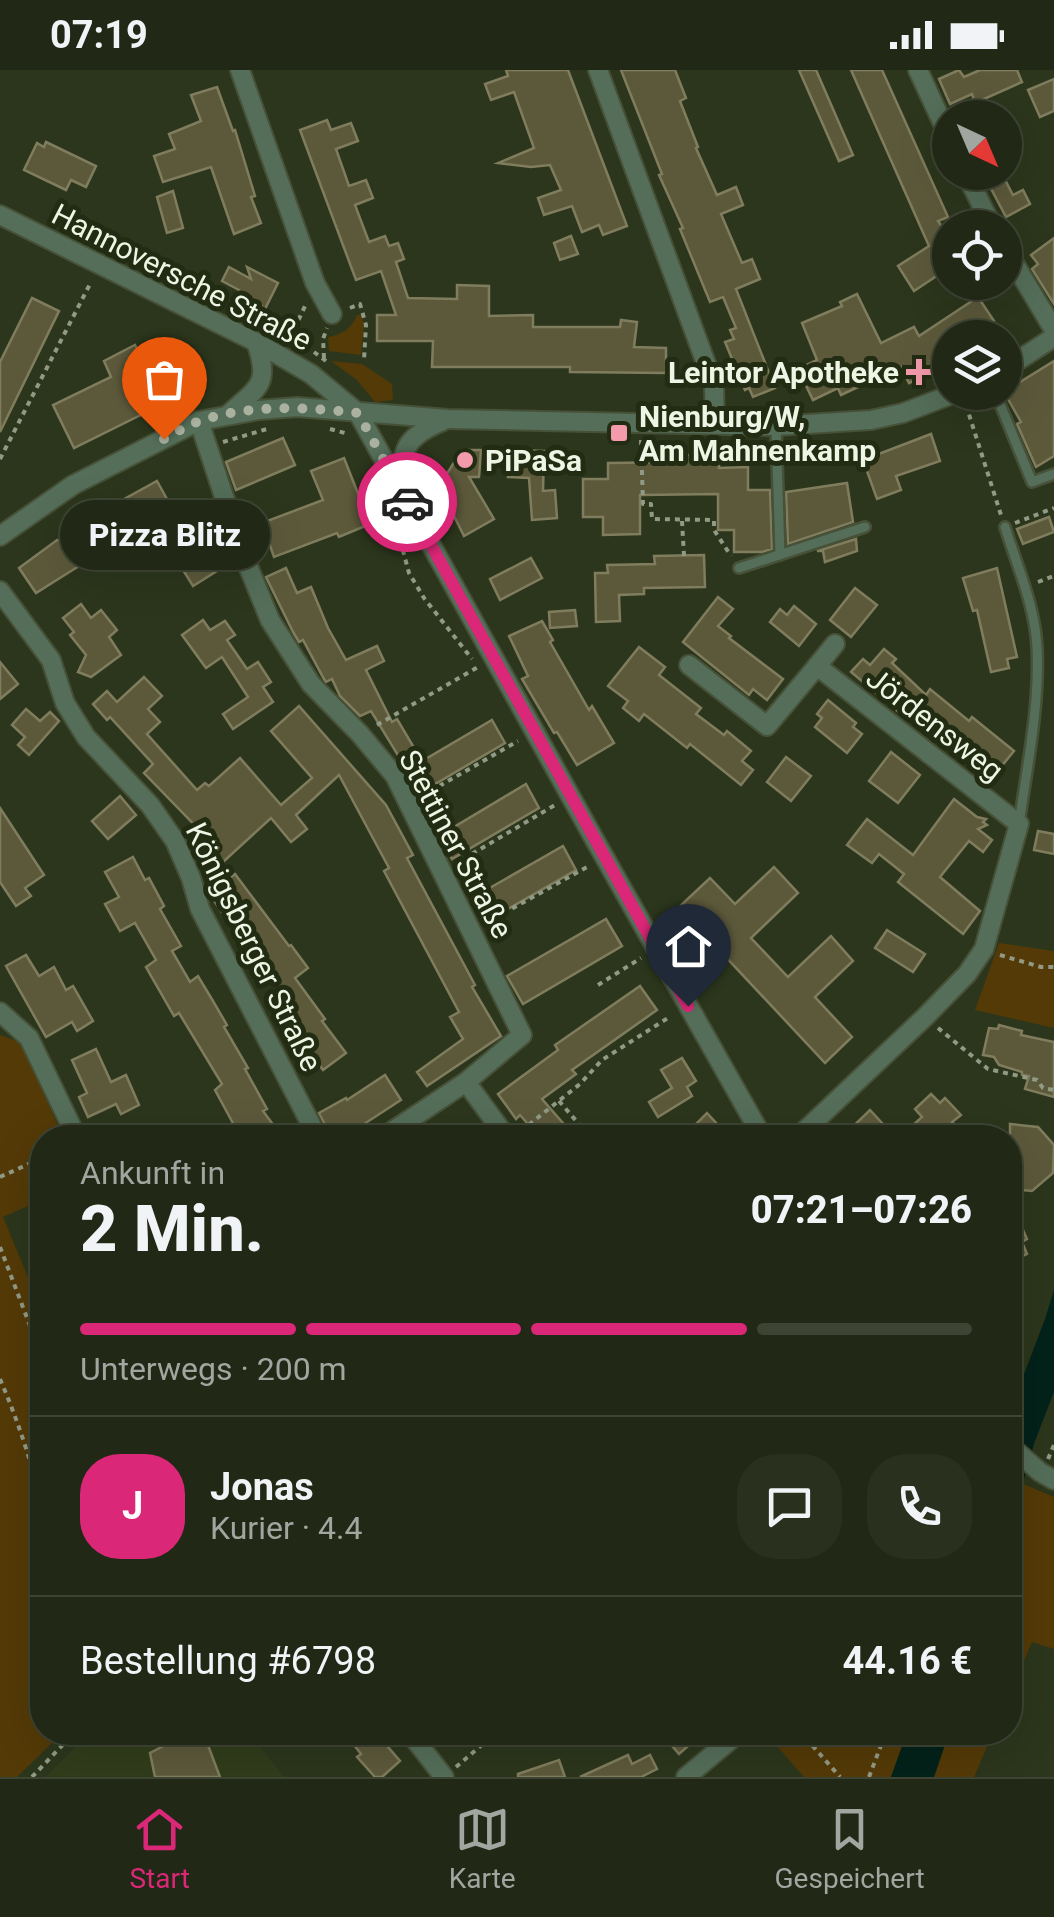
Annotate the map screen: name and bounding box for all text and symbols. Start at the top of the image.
text: 07:19 [50,13,148,57]
north arrow [932,100,1022,190]
map controls [932,100,1022,410]
street label: Hannoversche Straße [46,196,318,358]
button: locate [932,210,1022,300]
button: layers [932,320,1022,410]
pin [122,337,207,440]
icon: bag [137,352,192,407]
place label: Leintor Apotheke [668,355,899,390]
marker: Leintor Apotheke [908,361,930,383]
place label: Nienburg/W, Am Mahnenkamp [639,399,876,468]
marker: Nienburg/W, Am Mahnenkamp [608,422,630,444]
place label: PiPaSa [485,443,582,478]
marker: PiPaSa [454,449,476,471]
courier [357,452,457,552]
icon: car [380,475,435,530]
callout: Pizza Blitz [59,499,269,569]
text: Pizza Blitz [89,516,241,554]
street label: Jördensweg [860,660,1010,788]
street label: Stettiner Straße [392,744,520,944]
street label: Königsberger Straße [179,817,329,1077]
pin [646,904,731,1007]
icon: home [661,919,716,974]
text: Ankunft in [80,1154,225,1192]
text: 07:21–07:26 [751,1188,972,1232]
text: 2 Min. [80,1191,264,1267]
text: Unterwegs · 200 m [80,1350,347,1388]
button: chat [737,1454,842,1559]
button: phone [867,1454,972,1559]
text: Jonas [210,1465,314,1509]
text: J [122,1484,143,1528]
text: Kurier · 4.4 [210,1509,362,1547]
text: Bestellung #6798 [80,1639,376,1683]
text: 44.16 € [843,1639,972,1683]
tab: Start [129,1802,190,1895]
tab: Karte [449,1802,516,1895]
tab: Gespeichert [775,1802,925,1895]

